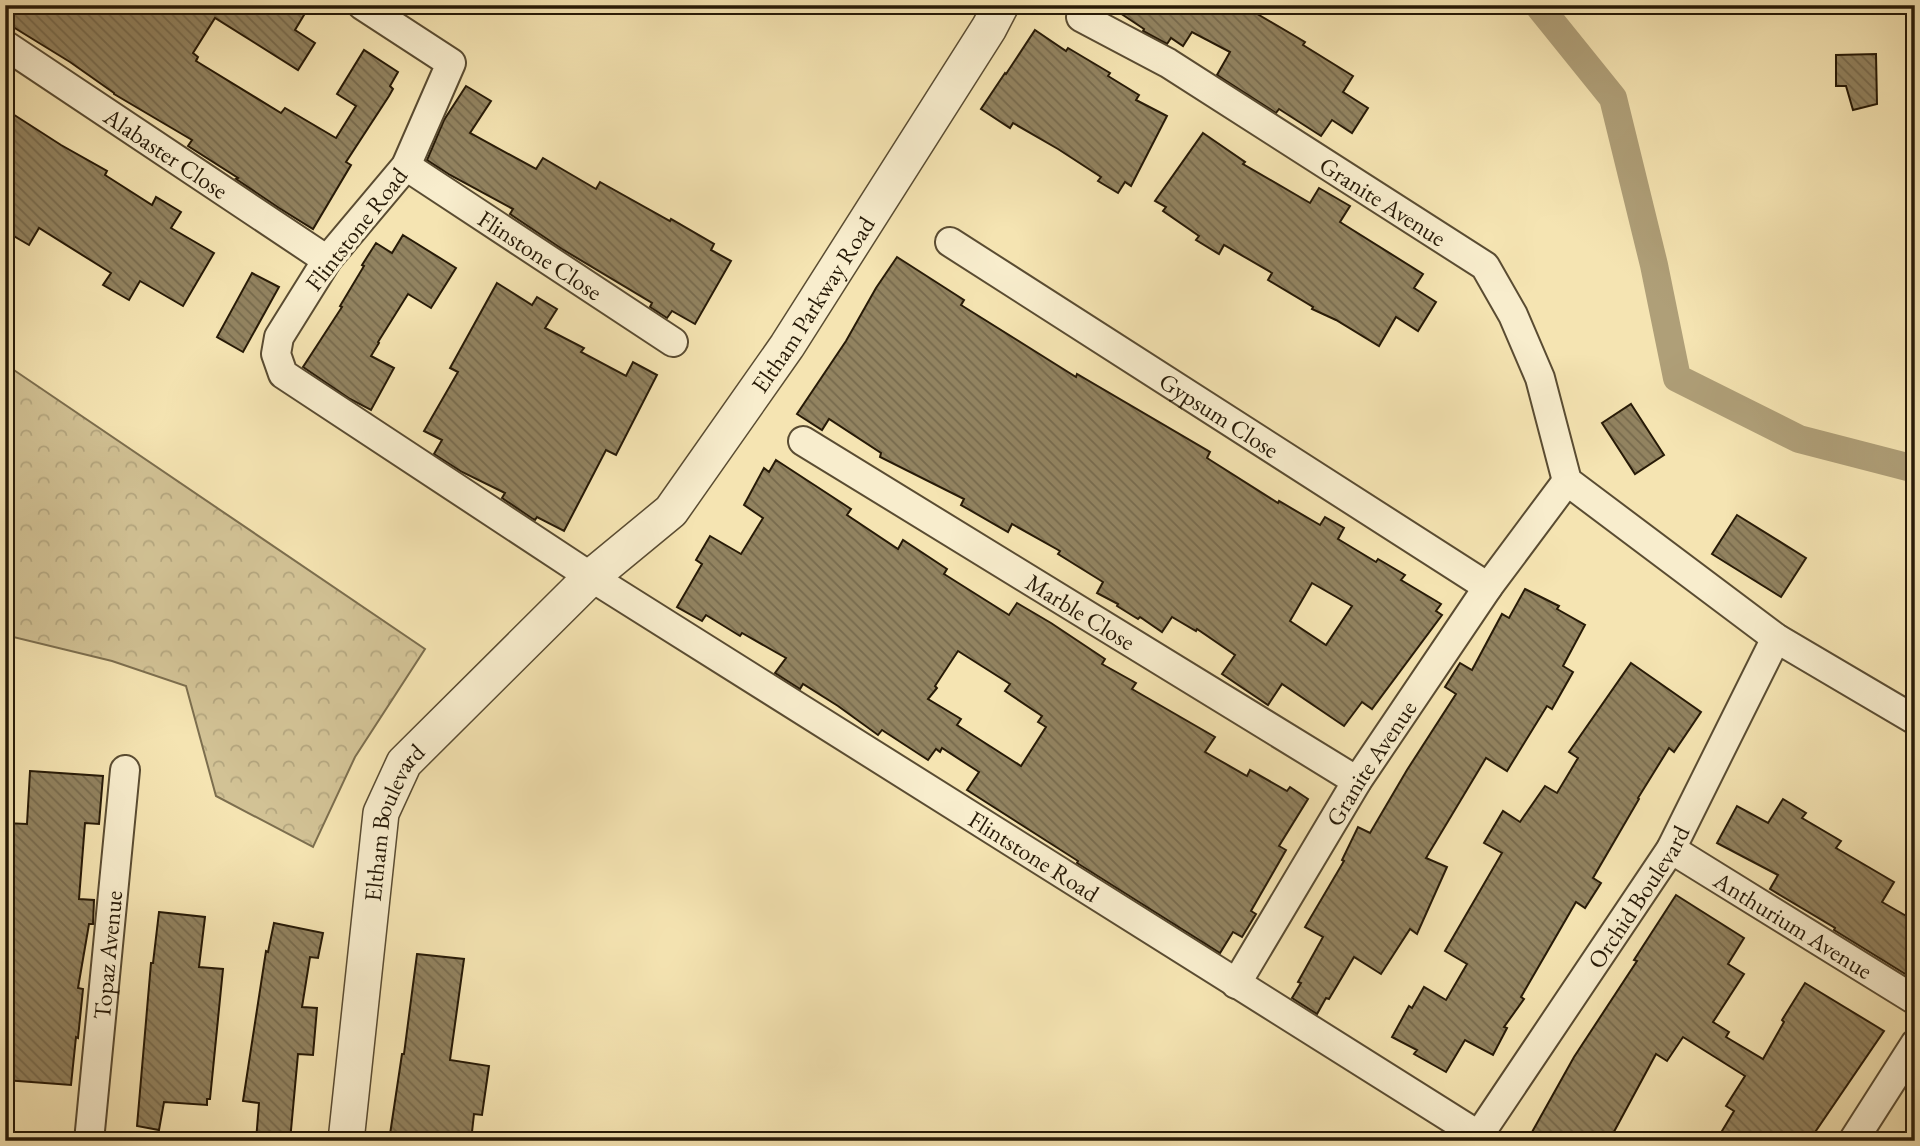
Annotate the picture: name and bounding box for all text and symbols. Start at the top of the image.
street label: Alabaster Close [98,100,234,205]
street label: Granite Avenue [1314,149,1452,253]
street label: Flintstone Road [298,160,414,297]
street label: Flinstone Close [472,202,608,307]
street label: Eltham Parkway Road [744,209,882,398]
street label: Gypsum Close [1154,365,1285,465]
street label: Marble Close [1021,566,1141,657]
street label: Granite Avenue [1318,694,1423,831]
street label: Eltham Boulevard [356,736,431,903]
street label: Flintstone Road [963,803,1106,909]
street label: Orchid Boulevard [1580,819,1696,974]
street label: Anthurium Avenue [1708,863,1879,986]
street label: Topaz Avenue [85,889,129,1021]

